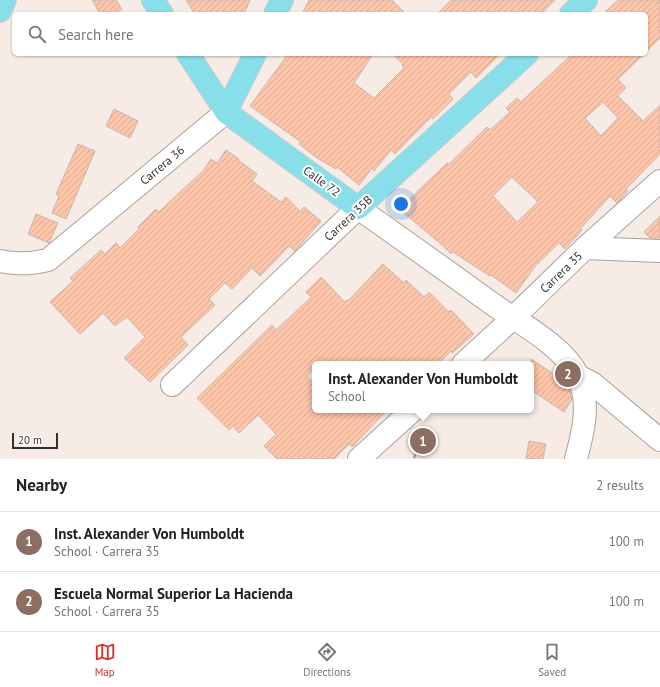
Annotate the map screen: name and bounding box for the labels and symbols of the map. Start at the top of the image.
street label: Carrera 36 [137,142,187,188]
street label: Calle 72 [301,163,343,199]
street label: Carrera 35B [321,192,375,244]
your location [391,194,411,214]
street label: Carrera 35 [537,248,585,296]
pin: 2 [555,359,581,389]
pin: 1 [410,426,436,456]
scale bar [12,431,58,450]

